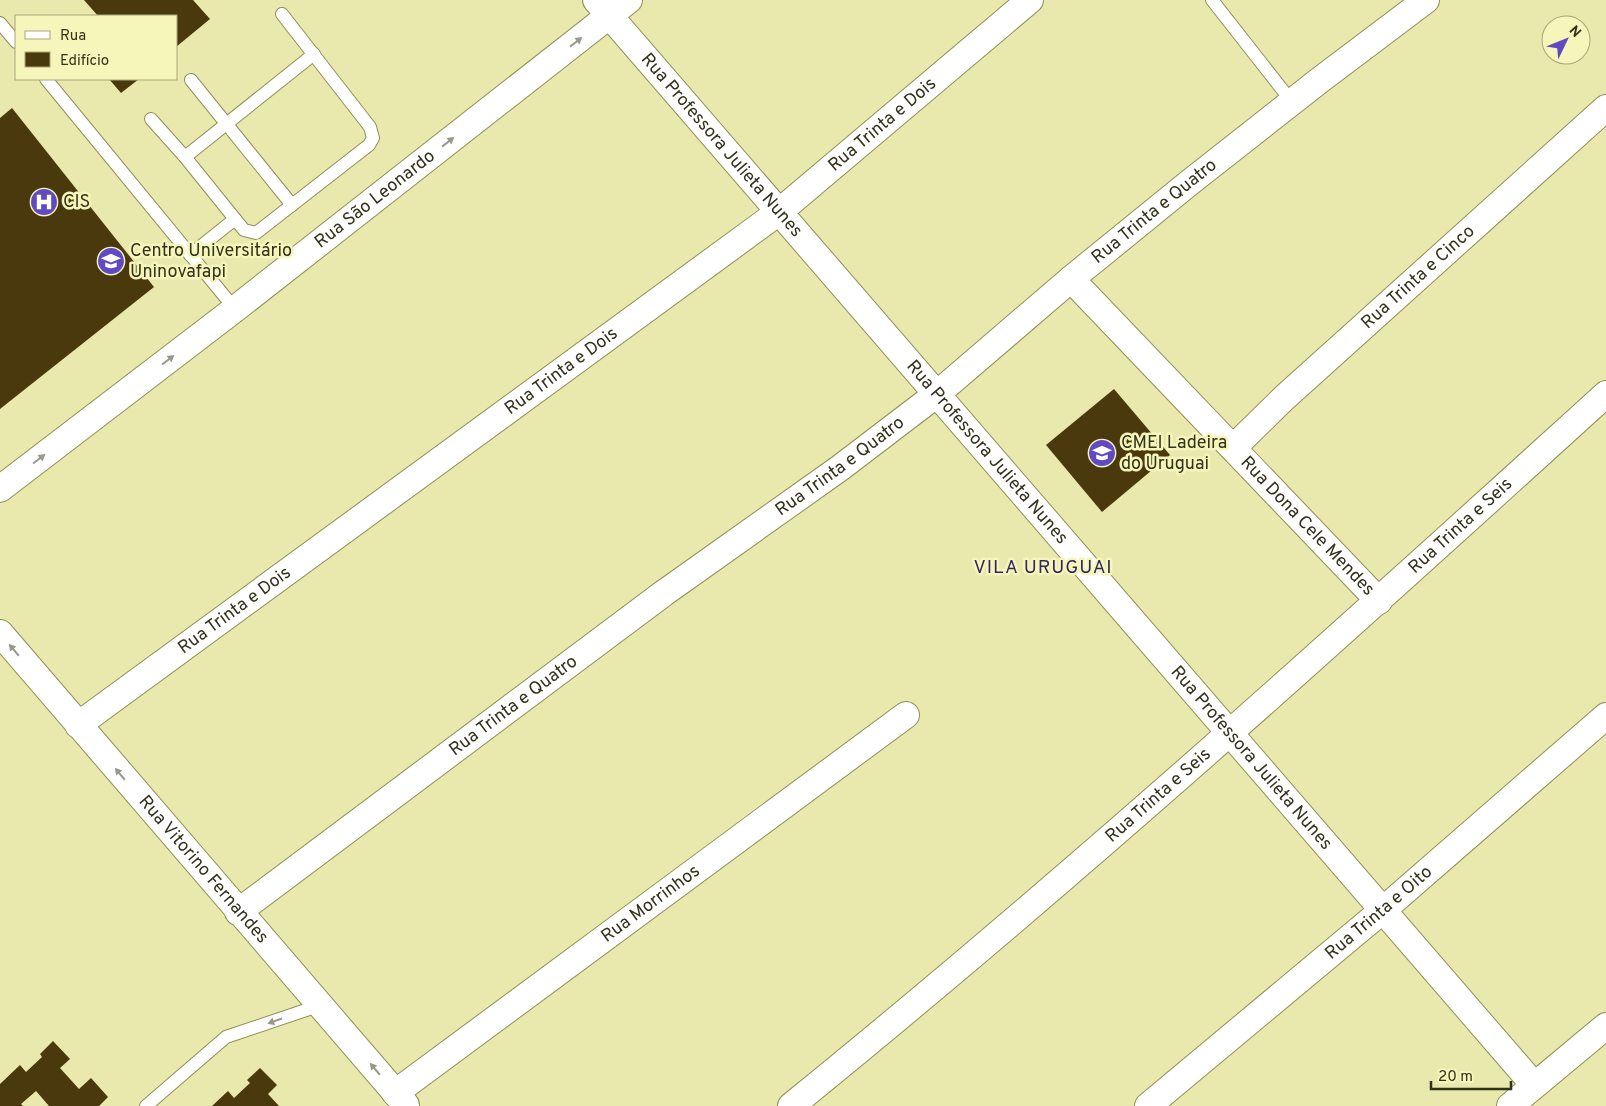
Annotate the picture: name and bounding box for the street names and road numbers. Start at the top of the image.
street label: Rua Professora Julieta Nunes [636,48,807,242]
street label: Rua Trinta e Dois [824,72,941,177]
street label: Rua São Leonardo [310,145,440,254]
street label: Rua Trinta e Quatro [1087,154,1222,269]
street label: Rua Trinta e Cinco [1356,220,1480,334]
street label: Rua Trinta e Dois [500,322,623,420]
street label: Rua Professora Julieta Nunes [901,356,1073,549]
street label: Rua Trinta e Quatro [771,411,909,522]
street label: Rua Dona Cele Mendes [1235,451,1380,601]
street label: Rua Trinta e Seis [1404,473,1518,579]
street label: Rua Trinta e Dois [173,561,296,659]
street label: Rua Trinta e Quatro [445,650,582,761]
street label: Rua Professora Julieta Nunes [1165,661,1337,855]
street label: Rua Trinta e Seis [1101,743,1216,848]
street label: Rua Vitorino Fernandes [133,791,273,948]
street label: Rua Morrinhos [597,860,705,948]
street label: Rua Trinta e Oito [1320,861,1437,965]

